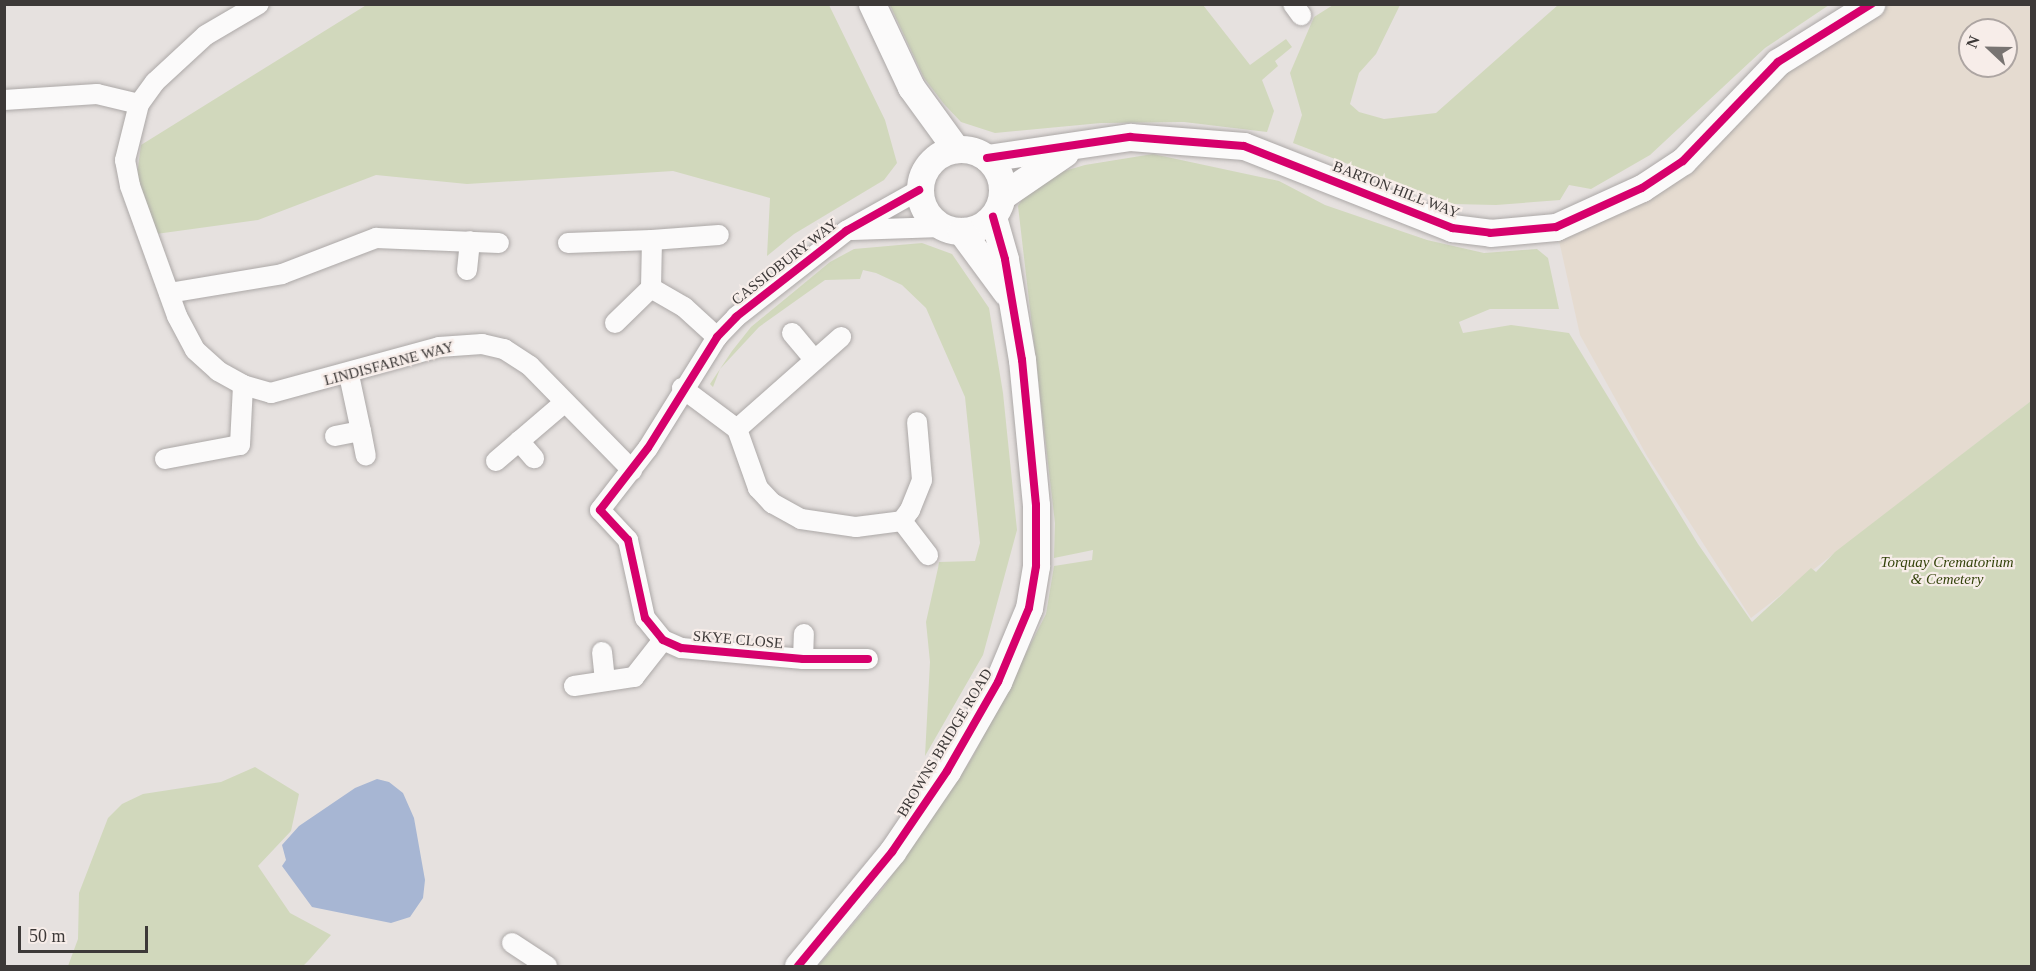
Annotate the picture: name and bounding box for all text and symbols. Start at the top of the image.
north arrow [1958,18,2018,78]
text: N [1963,33,1983,50]
street label: BARTON HILL WAY [1330,157,1462,223]
street label: CASSIOBURY WAY [728,215,842,309]
street label: LINDISFARNE WAY [322,338,456,390]
park label: Torquay Crematorium & Cemetery [1881,553,2013,588]
street label: SKYE CLOSE [692,627,784,653]
street label: BROWNS BRIDGE ROAD [894,666,996,820]
scale bar [21,914,152,952]
text: 50 m [29,926,66,946]

